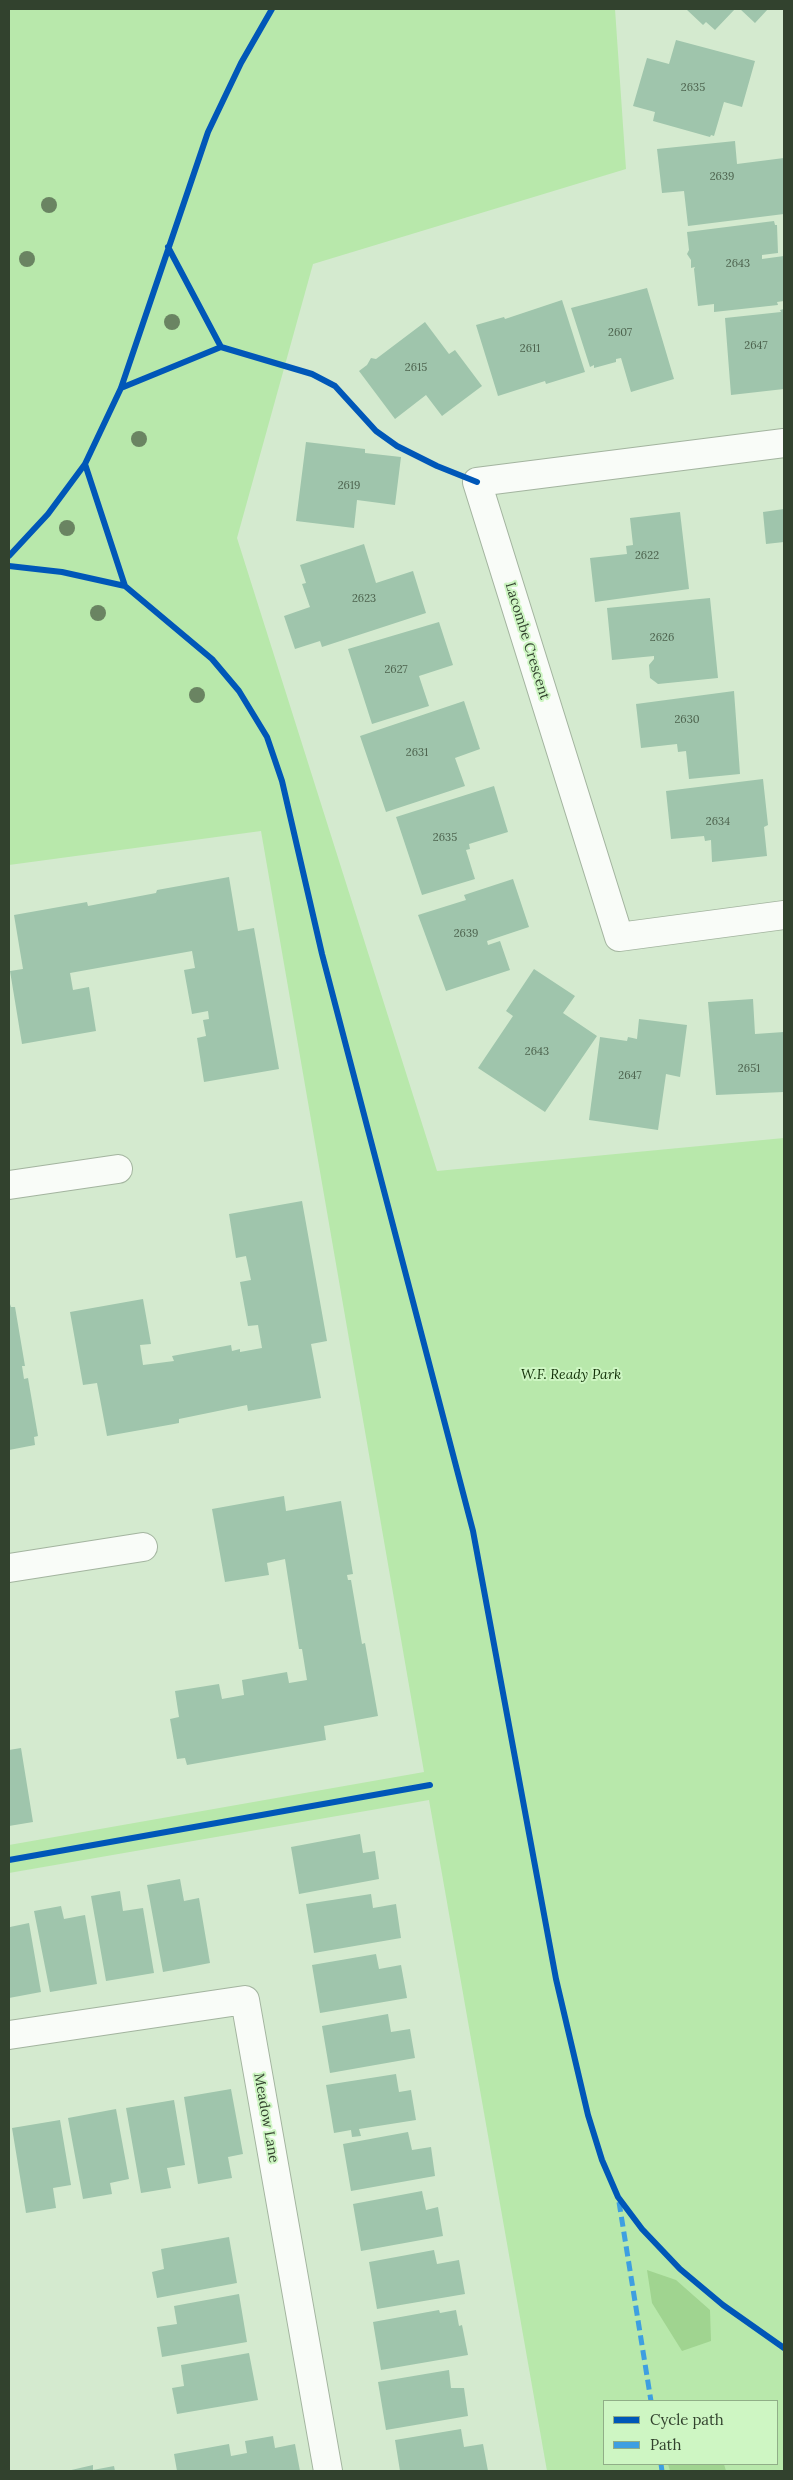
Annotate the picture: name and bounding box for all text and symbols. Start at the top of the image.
house number: 2635 [681,81,705,95]
house number: 2639 [710,170,734,184]
house number: 2643 [726,257,750,271]
house number: 2607 [608,326,632,340]
house number: 2647 [744,339,768,353]
house number: 2611 [520,342,540,356]
house number: 2615 [405,361,427,375]
house number: 2619 [338,479,360,493]
house number: 2622 [635,549,659,563]
street label: Lacombe Crescent [501,580,553,702]
house number: 2623 [352,592,376,606]
house number: 2626 [650,631,674,645]
house number: 2627 [384,663,408,677]
house number: 2630 [674,713,700,727]
house number: 2631 [406,746,428,760]
house number: 2634 [706,815,730,829]
house number: 2635 [433,831,457,845]
house number: 2639 [454,927,478,941]
house number: 2643 [525,1045,549,1059]
house number: 2651 [738,1062,760,1076]
house number: 2647 [618,1069,642,1083]
park label: W.F. Ready Park [521,1367,621,1383]
street label: Meadow Lane [250,2072,282,2164]
legend [603,2400,778,2465]
text: Cycle path [650,2410,724,2429]
text: Path [650,2435,681,2454]

